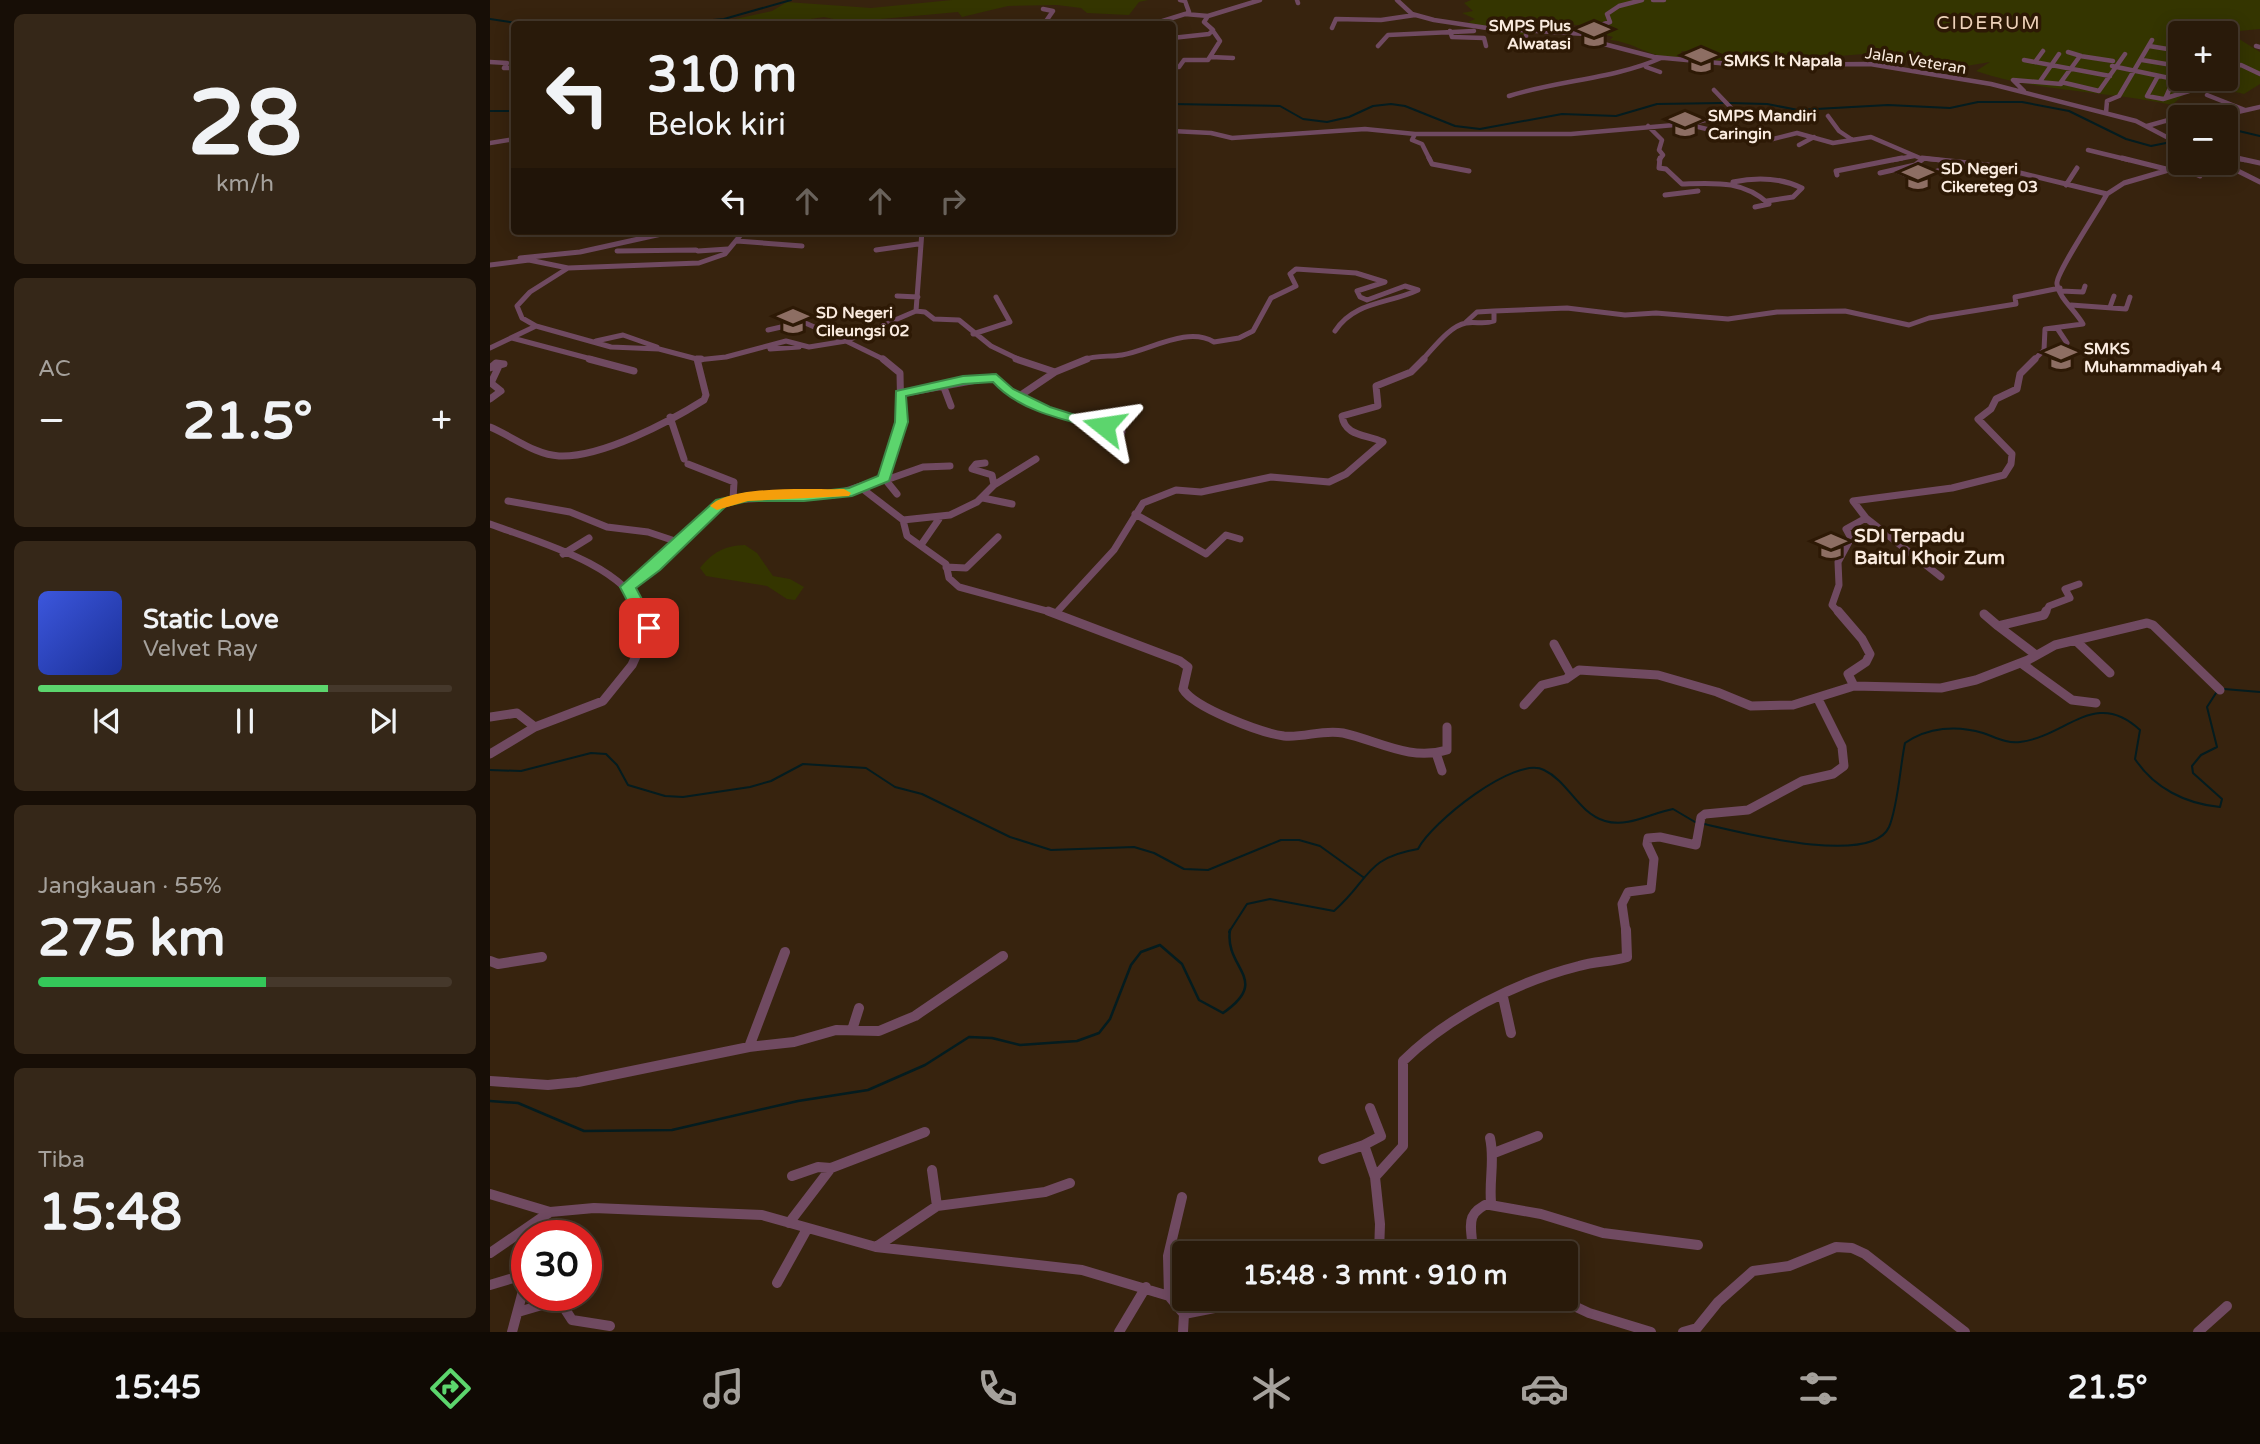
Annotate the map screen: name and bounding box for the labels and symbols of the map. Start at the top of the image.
district label: CIDERUM [1936,12,2042,34]
place label: SMPS Plus Alwatasi [1489,16,1571,54]
school or university icon: SMPS Plus Alwatasi [1577,17,1611,51]
school or university icon: SMKS It Napala [1684,43,1718,77]
street label: Jalan Veteran [1864,43,1968,79]
place label: SMKS It Napala [1724,51,1843,71]
place label: SMPS Mandiri Caringin [1708,106,1816,144]
school or university icon: SMPS Mandiri Caringin [1668,107,1702,141]
place label: SD Negeri Cikereteg 03 [1941,159,2038,197]
school or university icon: SD Negeri Cikereteg 03 [1901,160,1935,194]
place label: SD Negeri Cileungsi 02 [816,303,910,341]
school or university icon: SD Negeri Cileungsi 02 [776,304,810,338]
place label: SMKS Muhammadiyah 4 [2084,339,2222,377]
school or university icon: SMKS Muhammadiyah 4 [2044,340,2078,374]
position arrow [1067,389,1141,463]
place label: SDI Terpadu Baitul Khoir Zum [1854,525,2005,569]
school or university icon: SDI Terpadu Baitul Khoir Zum [1814,529,1848,563]
pin [619,598,679,658]
speed limit sign: 30 [511,1220,602,1311]

